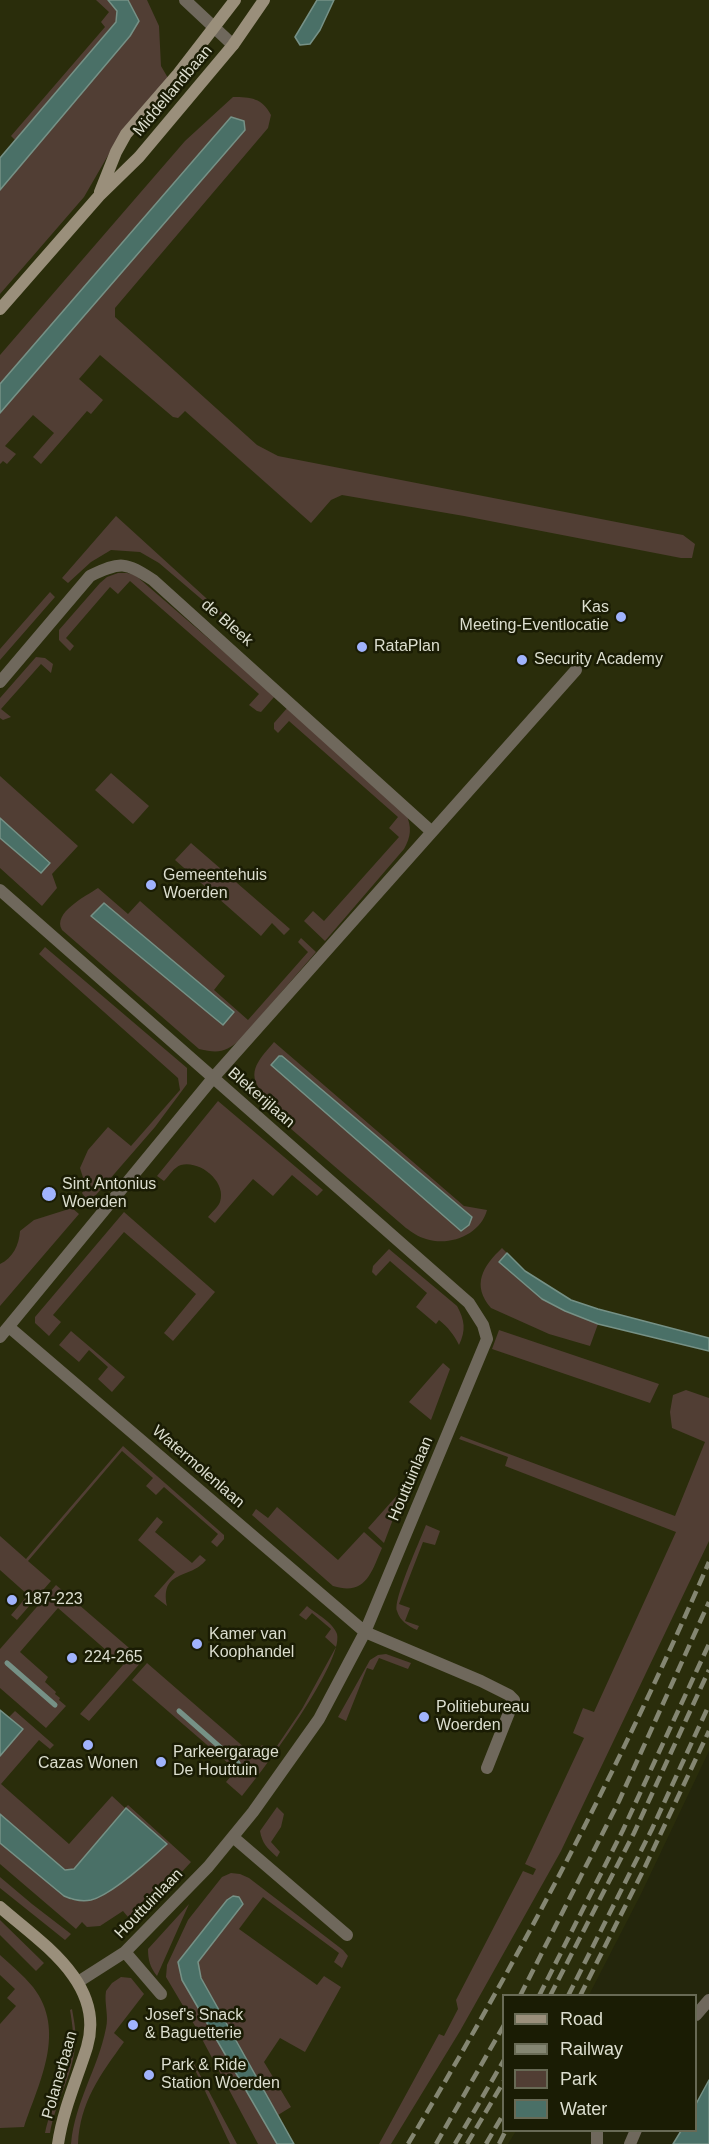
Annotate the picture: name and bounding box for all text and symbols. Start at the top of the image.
street label: Middellandbaan [129,42,217,140]
street label: de Bleek [197,595,257,651]
place label: Kas Meeting-Eventlocatie [460,598,609,636]
marker: Kas Meeting-Eventlocatie [614,610,628,624]
place label: RataPlan [374,637,440,657]
marker: RataPlan [355,640,369,654]
place label: Security Academy [534,650,663,670]
marker: Security Academy [515,653,529,667]
place label: Gemeentehuis Woerden [163,866,267,904]
marker: Gemeentehuis Woerden [144,878,158,892]
street label: Blekerijlaan [223,1064,299,1132]
place label: Sint Antonius Woerden [62,1175,156,1213]
marker: Sint Antonius Woerden [40,1185,58,1203]
street label: Watermolenlaan [148,1422,248,1512]
street label: Houttuinlaan [385,1434,437,1524]
place label: 187-223 [24,1590,83,1610]
marker: 187-223 [5,1593,19,1607]
place label: Kamer van Koophandel [209,1625,294,1663]
marker: Kamer van Koophandel [190,1637,204,1651]
place label: 224-265 [84,1648,143,1668]
marker: 224-265 [65,1651,79,1665]
place label: Politiebureau Woerden [436,1698,529,1736]
marker: Politiebureau Woerden [417,1710,431,1724]
marker: Cazas Wonen [81,1738,95,1752]
place label: Parkeergarage De Houttuin [173,1743,279,1781]
place label: Cazas Wonen [38,1754,138,1774]
marker: Parkeergarage De Houttuin [154,1755,168,1769]
street label: Houttuinlaan [111,1865,187,1943]
legend [502,1994,697,2132]
place label: Josef's Snack & Baguetterie [145,2006,243,2044]
text: Road [560,2009,603,2029]
marker: Josef's Snack & Baguetterie [126,2018,140,2032]
street label: Polanerbaan [38,2029,82,2121]
text: Railway [560,2039,623,2059]
place label: Park & Ride Station Woerden [161,2056,280,2094]
marker: Park & Ride Station Woerden [142,2068,156,2082]
text: Park [560,2069,597,2089]
text: Water [560,2099,607,2119]

